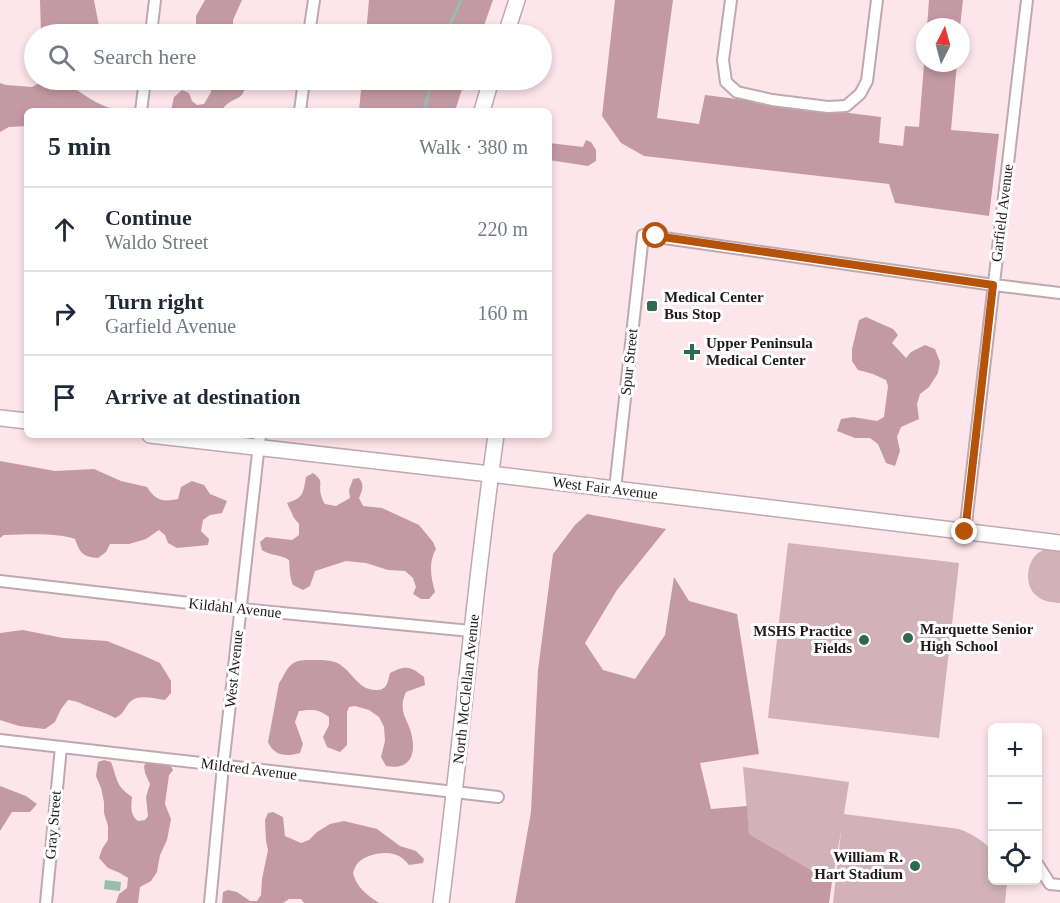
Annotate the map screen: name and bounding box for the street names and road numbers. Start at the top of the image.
street label: Garfield Avenue [988,163,1016,263]
street label: Spur Street [618,327,641,396]
street label: West Fair Avenue [551,474,659,502]
street label: Kildahl Avenue [188,595,283,621]
street label: North McClellan Avenue [450,613,482,765]
street label: West Avenue [222,629,246,709]
street label: Mildred Avenue [200,755,298,783]
street label: Gray Street [42,789,64,860]

